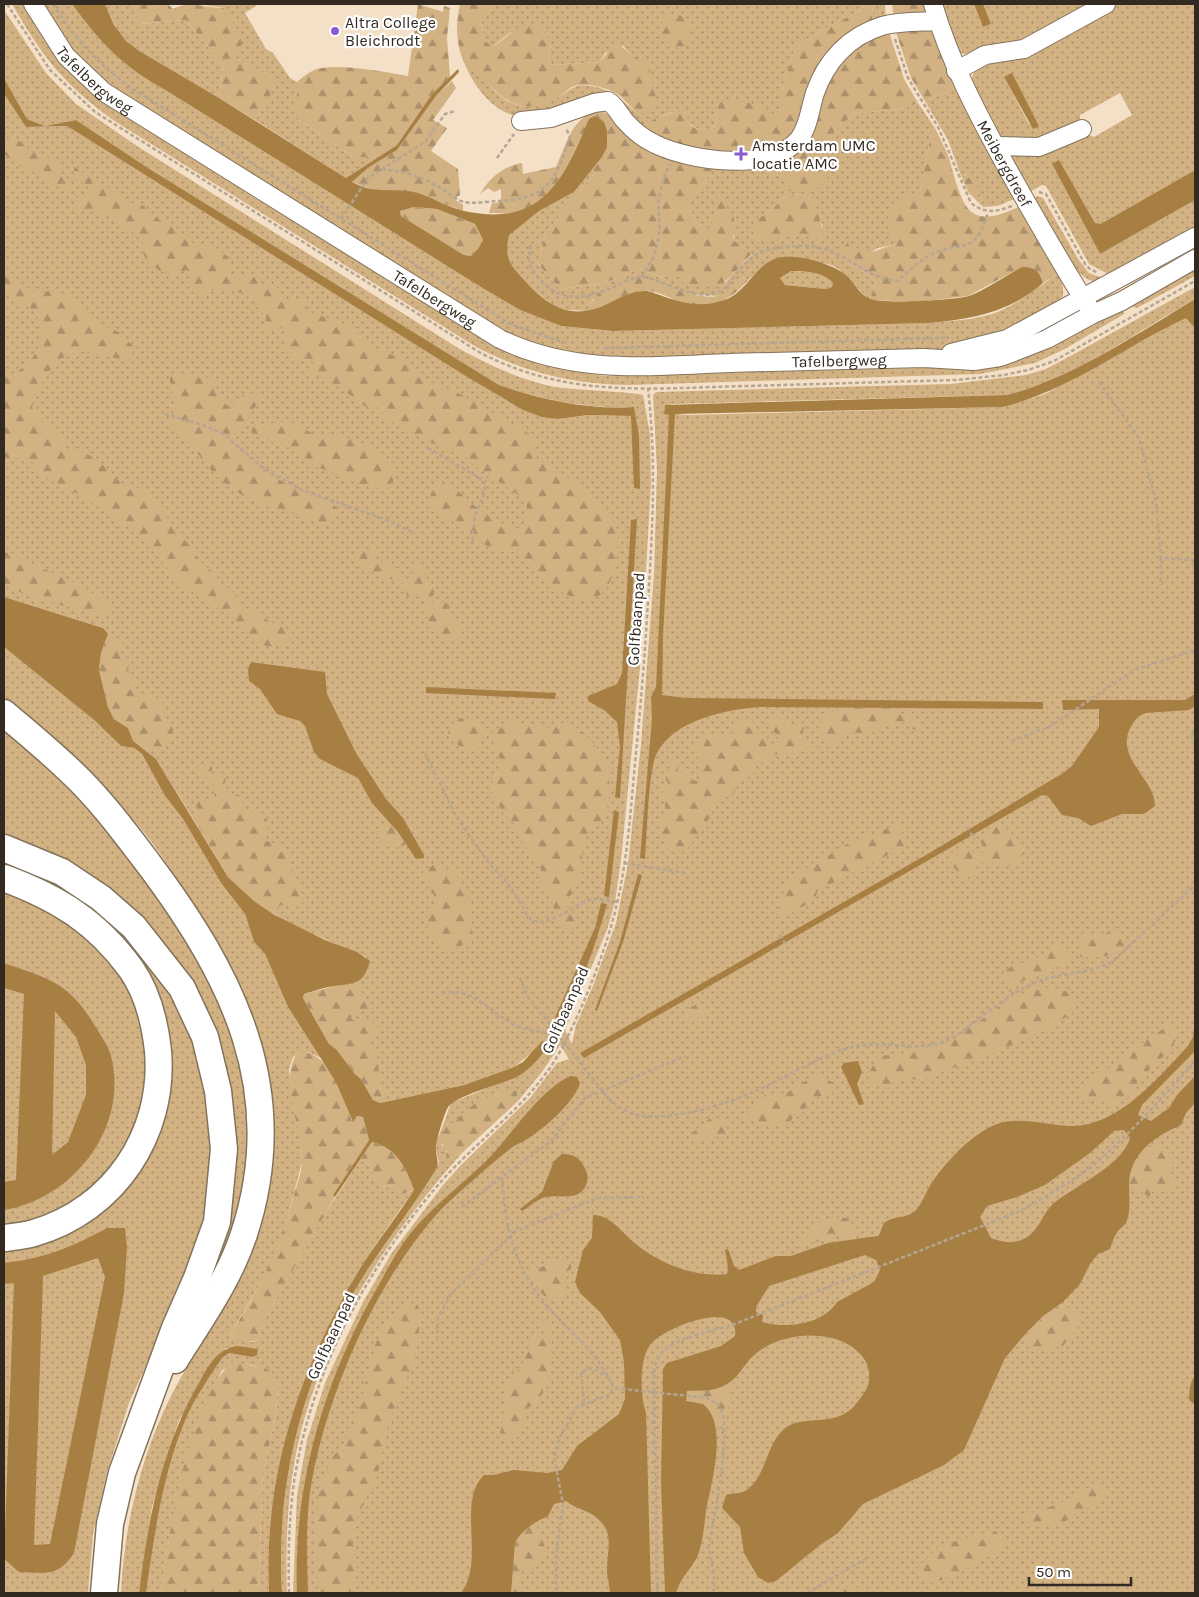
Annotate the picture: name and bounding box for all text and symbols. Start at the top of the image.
place label: Altra College Bleichrodt [345,13,436,50]
marker: Altra College Bleichrodt [329,25,341,37]
street label: Tafelbergweg [53,42,137,117]
street label: Meibergdreef [973,117,1037,210]
place label: Amsterdam UMC locatie AMC [752,136,876,173]
marker: Amsterdam UMC locatie AMC [734,147,748,161]
street label: Tafelbergweg [390,265,480,332]
street label: Tafelbergweg [792,350,887,371]
street label: Golfbaanpad [623,572,649,666]
street label: Golfbaanpad [537,963,593,1057]
street label: Golfbaanpad [303,1290,359,1382]
scale bar [1029,1554,1132,1586]
text: 50 m [1036,1563,1071,1581]

